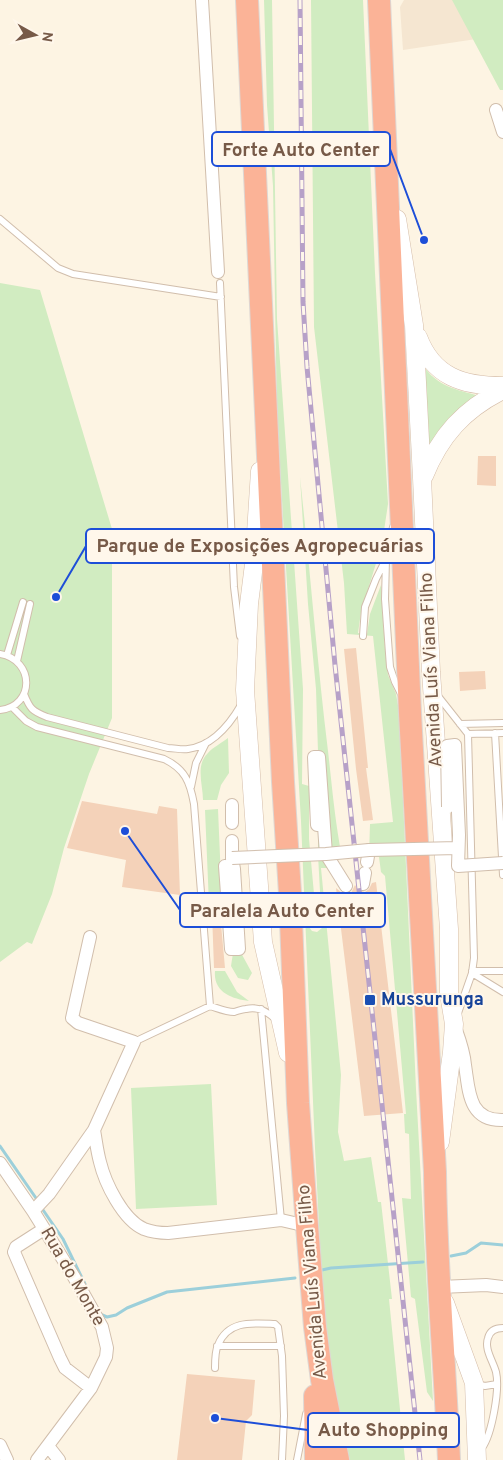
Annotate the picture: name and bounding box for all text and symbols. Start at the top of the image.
north arrow [10,10,60,60]
text: N [37,30,56,43]
callout: Forte Auto Center [212,132,390,166]
text: Forte Auto Center [222,139,380,163]
callout: Parque de Exposições Agropecuárias [86,529,434,563]
text: Parque de Exposições Agropecuárias [96,535,424,559]
street label: Avenida Luís Viana Filho [415,572,449,768]
callout: Paralela Auto Center [180,893,385,927]
text: Paralela Auto Center [190,900,374,924]
place label: Mussurunga [381,989,484,1012]
marker: Mussurunga [363,993,377,1007]
street label: Avenida Luís Viana Filho [293,1184,333,1380]
street label: Rua do Monte [34,1223,110,1331]
callout: Auto Shopping [308,1413,459,1447]
text: Auto Shopping [318,1419,448,1443]

